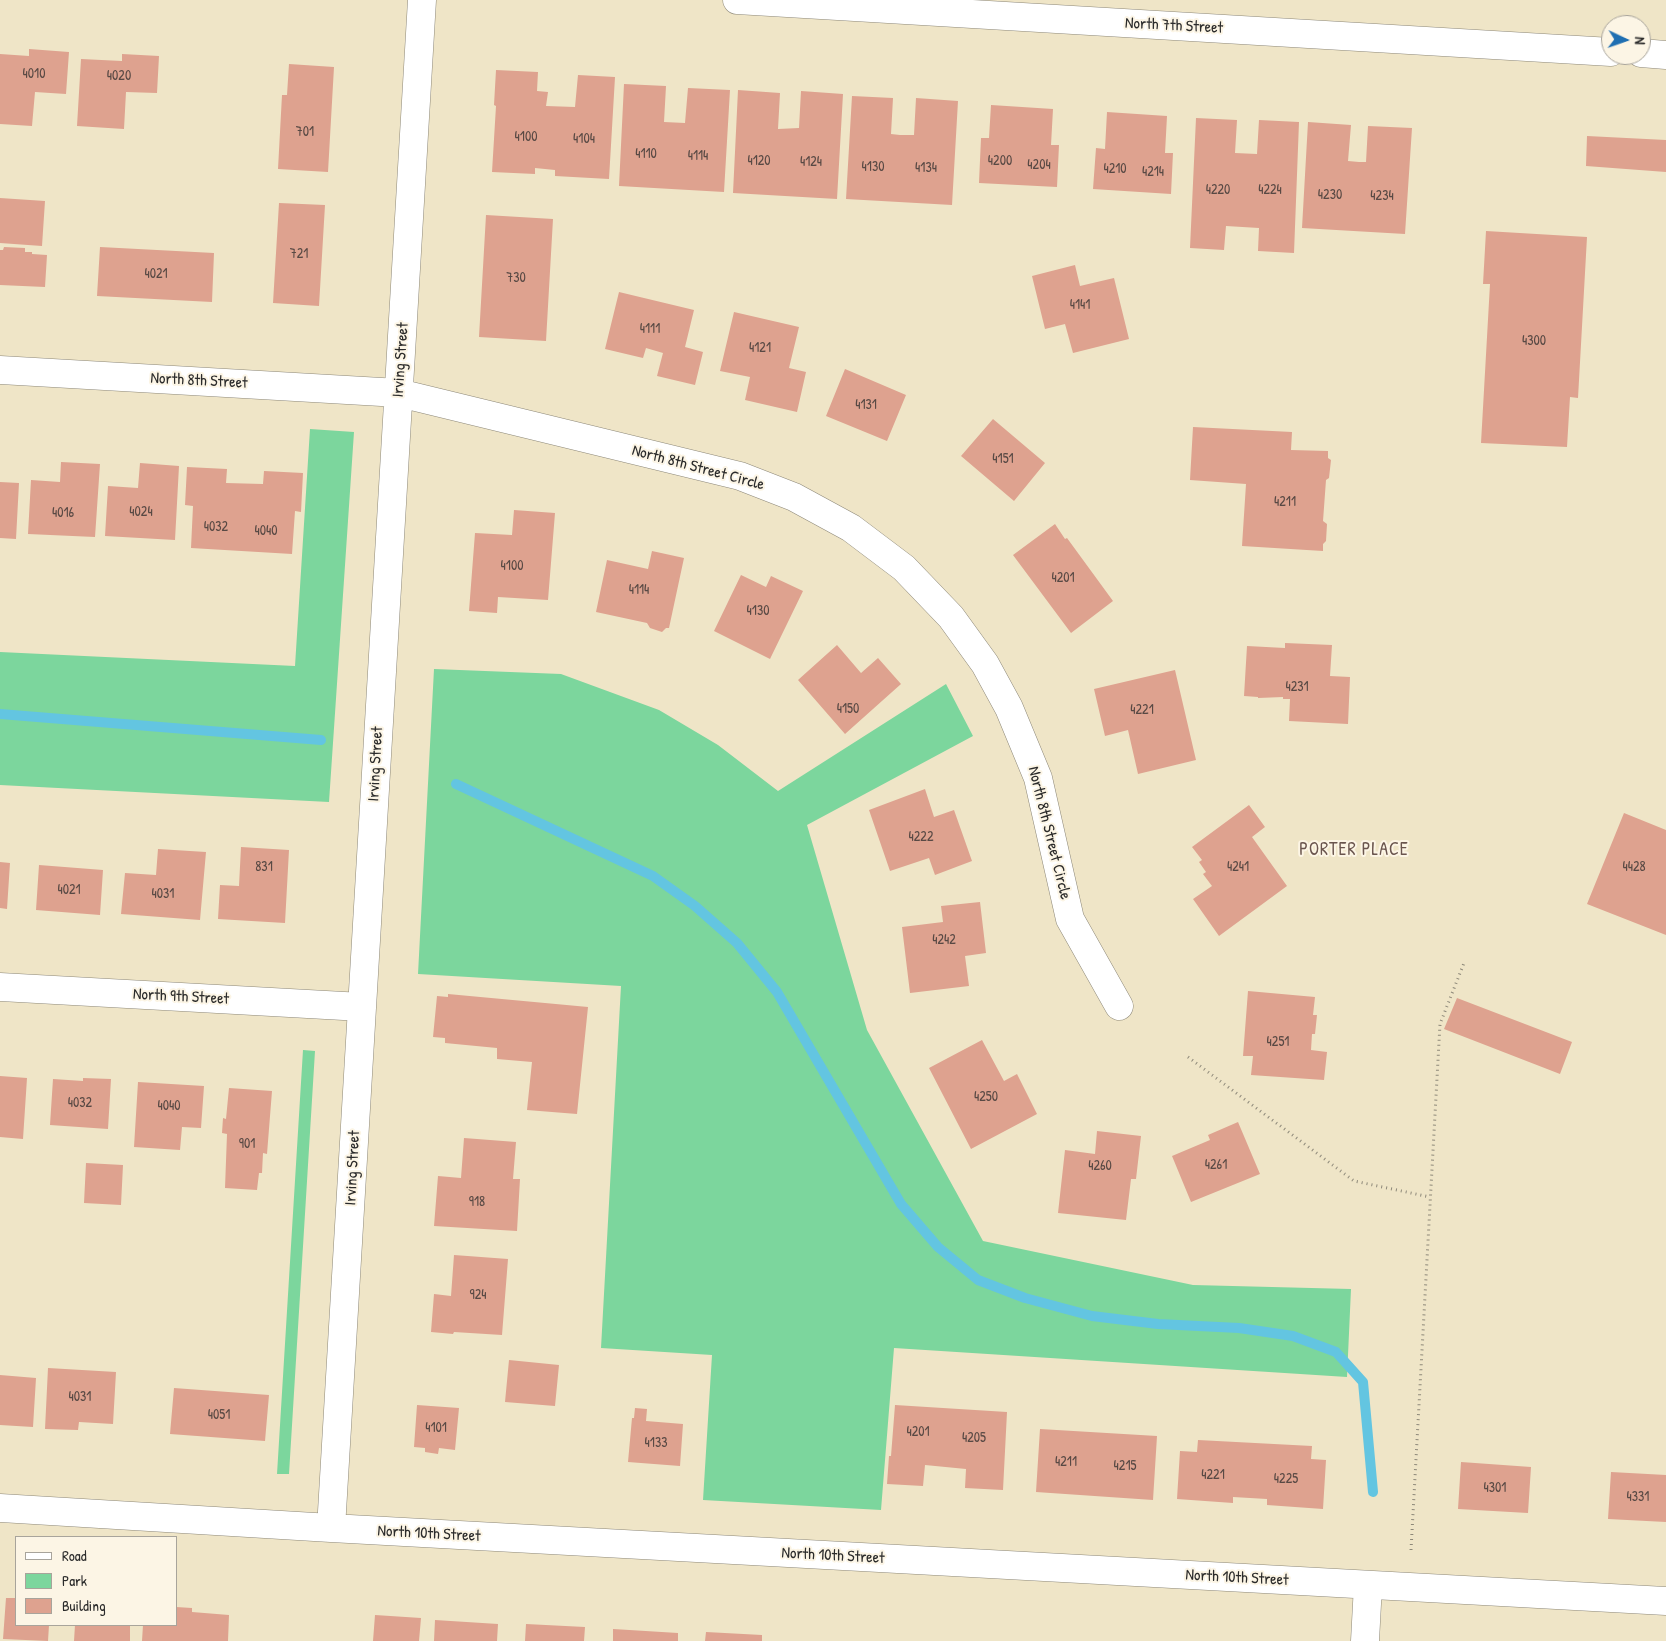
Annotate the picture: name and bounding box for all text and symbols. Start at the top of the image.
street label: North 7th Street [1125,14,1223,38]
north arrow [1601,15,1651,65]
text: N [1631,37,1650,45]
house number: 4010 [23,66,45,82]
house number: 4020 [107,68,131,84]
house number: 701 [296,124,314,140]
house number: 4100 [515,129,537,145]
house number: 4104 [573,131,595,147]
house number: 4110 [635,146,657,162]
house number: 4114 [688,148,708,164]
house number: 4120 [747,153,771,169]
house number: 4200 [988,153,1012,169]
house number: 4124 [800,154,822,170]
house number: 4204 [1027,157,1051,173]
house number: 4130 [862,159,884,175]
house number: 4134 [915,160,937,176]
house number: 4210 [1103,161,1127,177]
house number: 4214 [1142,164,1164,180]
house number: 4220 [1206,182,1230,198]
house number: 4224 [1258,182,1282,198]
house number: 4230 [1318,187,1342,203]
house number: 4234 [1370,188,1394,204]
house number: 721 [290,246,308,262]
house number: 4021 [144,266,168,282]
house number: 730 [506,270,526,286]
house number: 4141 [1070,297,1090,313]
house number: 4111 [640,321,660,337]
street label: Irving Street [389,322,413,398]
house number: 4300 [1522,333,1546,349]
house number: 4121 [749,340,771,356]
street label: North 8th Street [150,369,248,393]
house number: 4131 [855,397,877,413]
street label: North 8th Street Circle [630,441,766,495]
house number: 4151 [992,451,1014,467]
house number: 4211 [1274,494,1296,510]
house number: 4024 [129,504,153,520]
house number: 4016 [52,505,74,521]
house number: 4032 [204,519,228,535]
house number: 4040 [254,523,278,539]
house number: 4100 [501,558,523,574]
house number: 4201 [1051,570,1075,586]
house number: 4114 [629,582,649,598]
house number: 4130 [747,603,769,619]
house number: 4231 [1285,679,1309,695]
house number: 4150 [837,701,859,717]
house number: 4221 [1130,702,1154,718]
street label: Irving Street [364,726,388,802]
street label: North 8th Street Circle [1023,765,1075,901]
house number: 4222 [909,829,933,845]
district label: PORTER PLACE [1298,839,1410,861]
house number: 831 [255,859,273,875]
house number: 4241 [1227,859,1249,875]
house number: 4428 [1622,859,1646,875]
house number: 4021 [57,882,81,898]
house number: 4031 [152,886,174,902]
house number: 4242 [932,932,956,948]
street label: North 9th Street [133,985,229,1009]
house number: 4251 [1267,1034,1289,1050]
house number: 4250 [974,1089,998,1105]
house number: 4032 [68,1095,92,1111]
house number: 4040 [157,1098,181,1114]
street label: Irving Street [341,1130,365,1206]
house number: 901 [239,1136,255,1152]
house number: 4261 [1205,1157,1227,1173]
house number: 4260 [1088,1158,1112,1174]
house number: 918 [469,1194,485,1210]
house number: 924 [470,1287,486,1303]
house number: 4031 [69,1389,91,1405]
house number: 4051 [208,1407,230,1423]
house number: 4101 [425,1420,447,1436]
house number: 4201 [906,1424,930,1440]
house number: 4205 [962,1430,986,1446]
house number: 4133 [645,1435,667,1451]
house number: 4211 [1055,1454,1077,1470]
house number: 4215 [1114,1458,1136,1474]
house number: 4221 [1201,1467,1225,1483]
house number: 4225 [1274,1471,1298,1487]
house number: 4301 [1484,1480,1506,1496]
house number: 4331 [1627,1489,1649,1505]
street label: North 10th Street [377,1522,481,1546]
legend [15,1536,178,1626]
street label: North 10th Street [781,1544,885,1568]
text: Road [62,1545,87,1566]
street label: North 10th Street [1185,1566,1289,1590]
text: Park [62,1570,87,1591]
text: Building [62,1595,106,1616]

